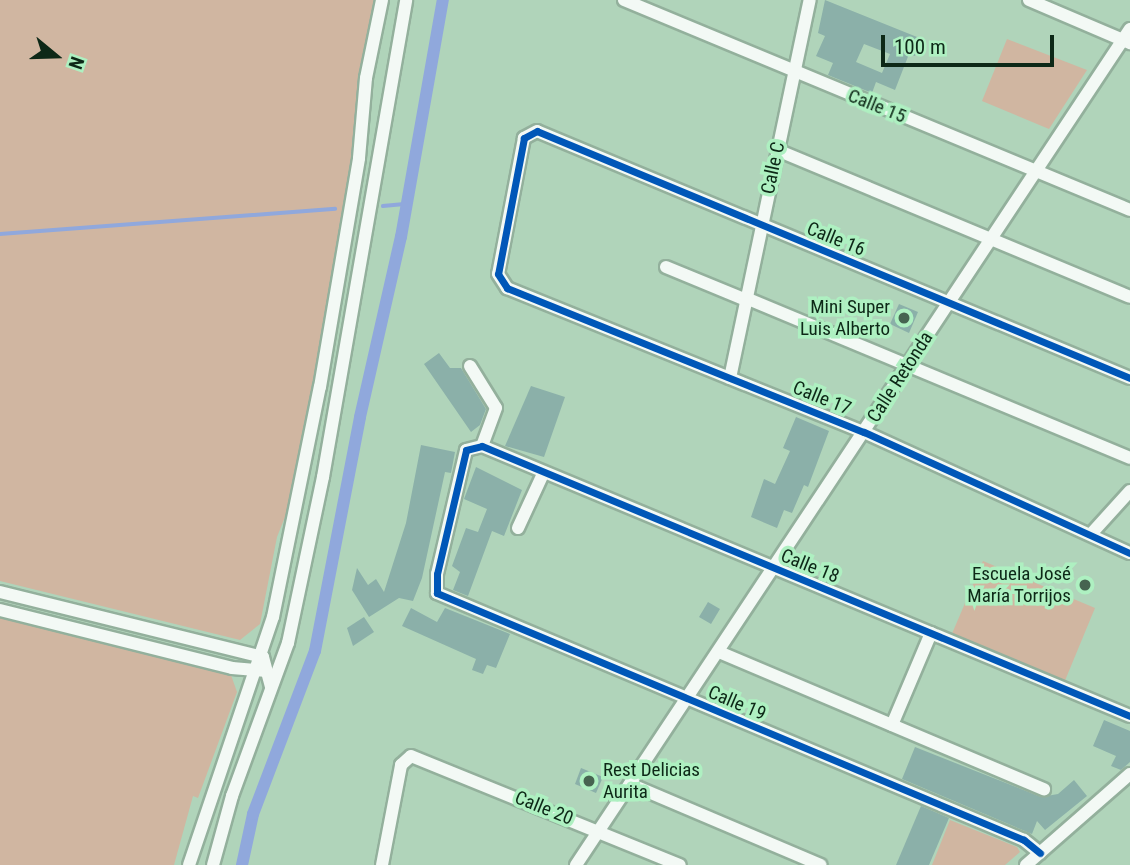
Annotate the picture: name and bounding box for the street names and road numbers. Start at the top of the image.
street label: Calle 15 [845,84,909,128]
street label: Calle C [756,140,790,196]
street label: Calle 16 [804,217,868,261]
street label: Calle Retonda [862,327,938,427]
street label: Calle 17 [790,376,854,420]
street label: Calle 18 [778,544,842,588]
street label: Calle 19 [705,681,769,725]
street label: Calle 20 [512,786,576,830]

